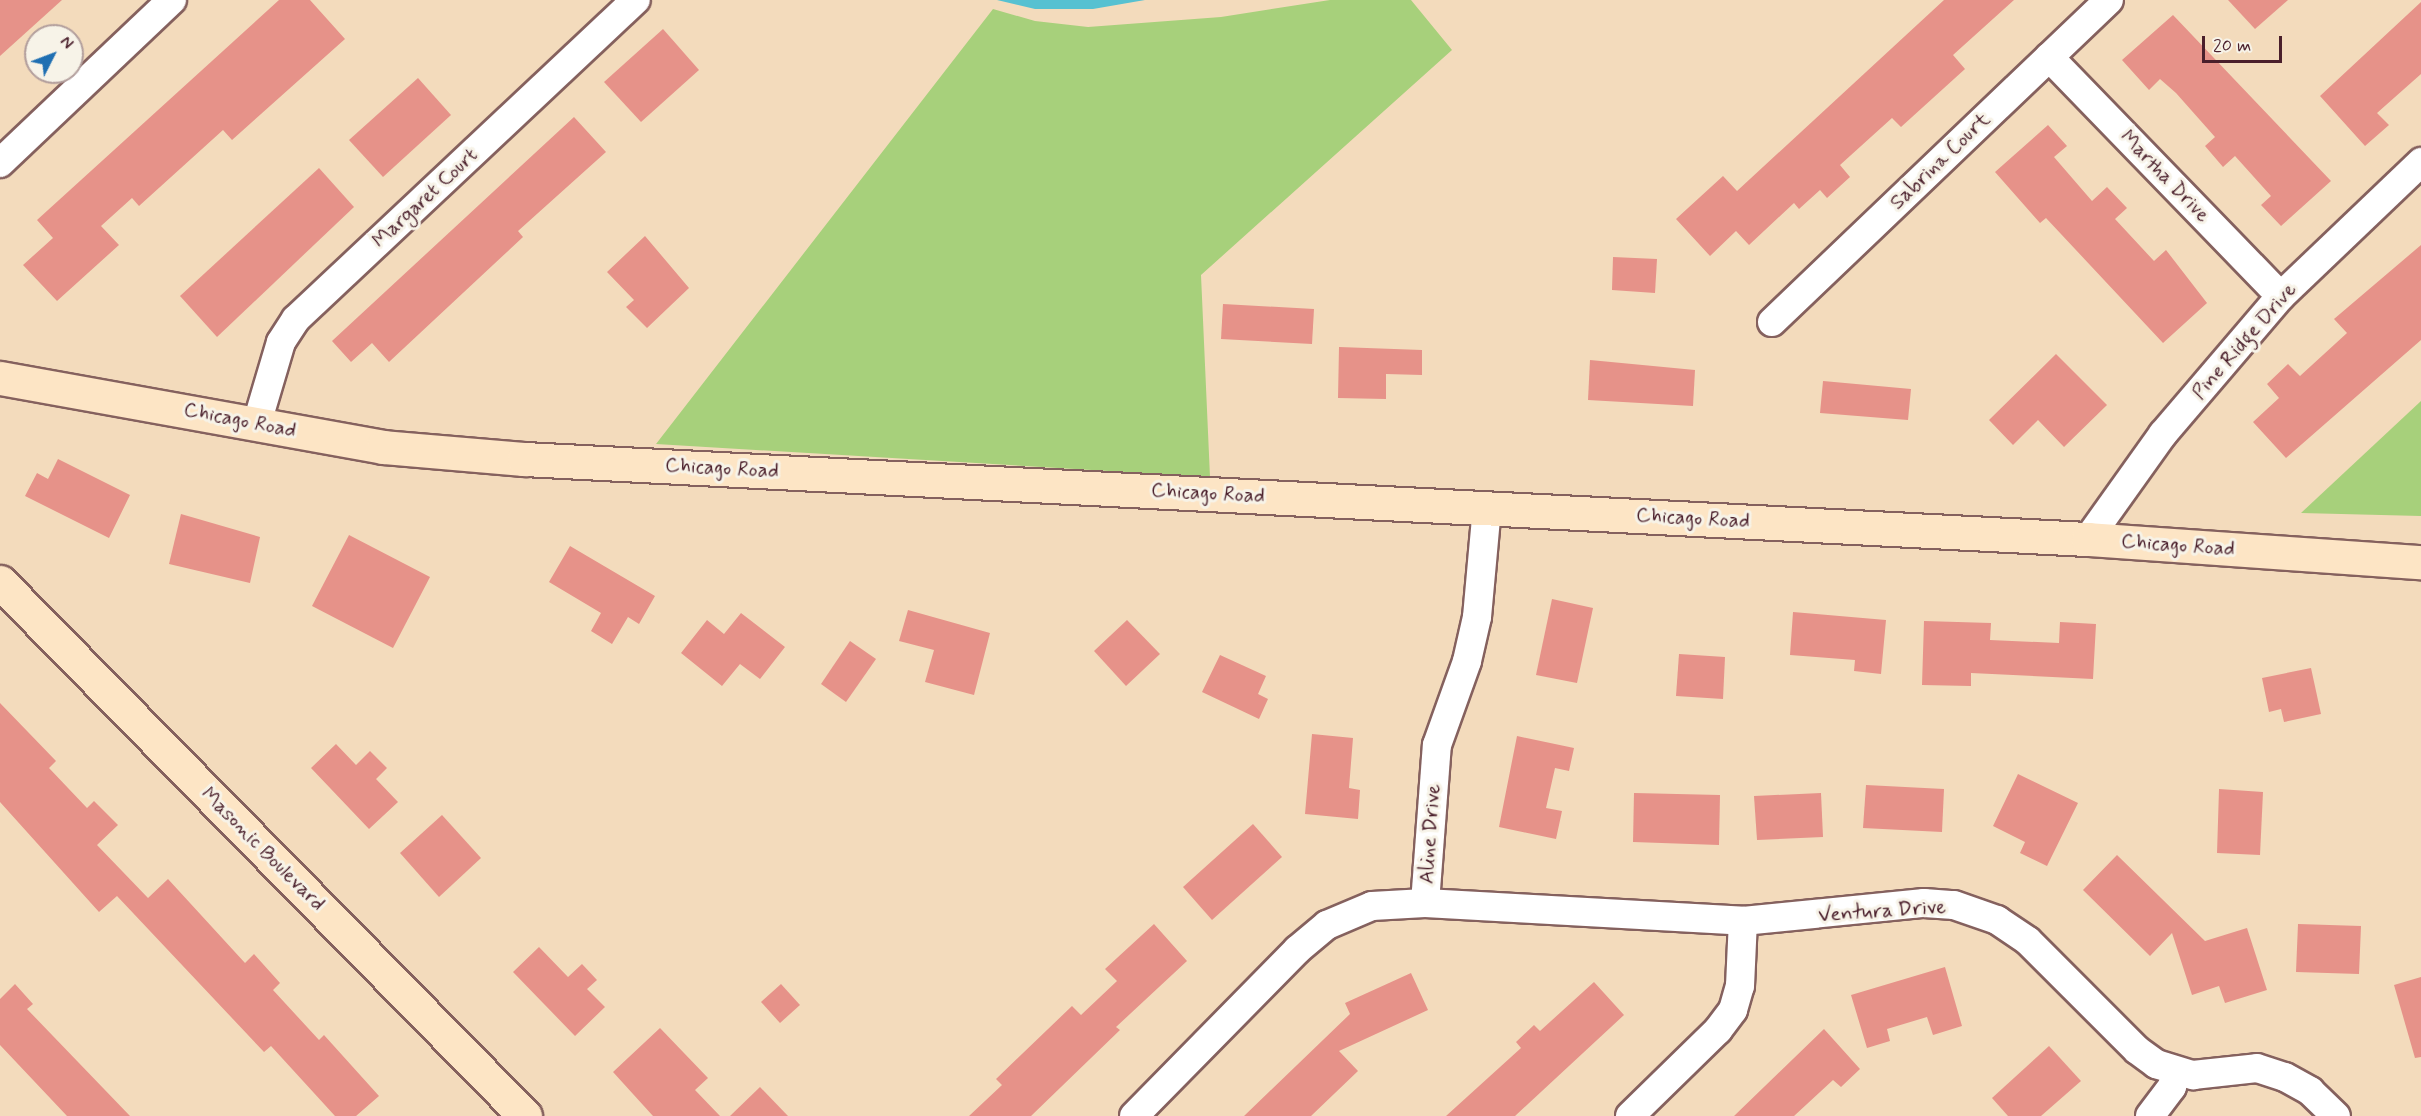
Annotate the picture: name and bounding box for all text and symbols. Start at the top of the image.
north arrow [24,24,84,84]
scale bar [2205,24,2284,62]
text: N [55,32,78,54]
text: 20 m [2213,34,2251,58]
street label: Sabrina Court [1885,107,1995,215]
street label: Martha Drive [2115,125,2215,227]
street label: Margaret Court [365,141,485,255]
street label: Pine Ridge Drive [2188,279,2300,403]
street label: Chicago Road [182,397,298,443]
street label: Chicago Road [664,452,780,484]
street label: Chicago Road [1150,477,1266,509]
street label: Chicago Road [1635,502,1751,534]
street label: Chicago Road [2120,528,2236,562]
street label: Masonic Boulevard [195,781,331,917]
street label: Aline Drive [1414,784,1446,884]
street label: Ventura Drive [1818,894,1946,928]

